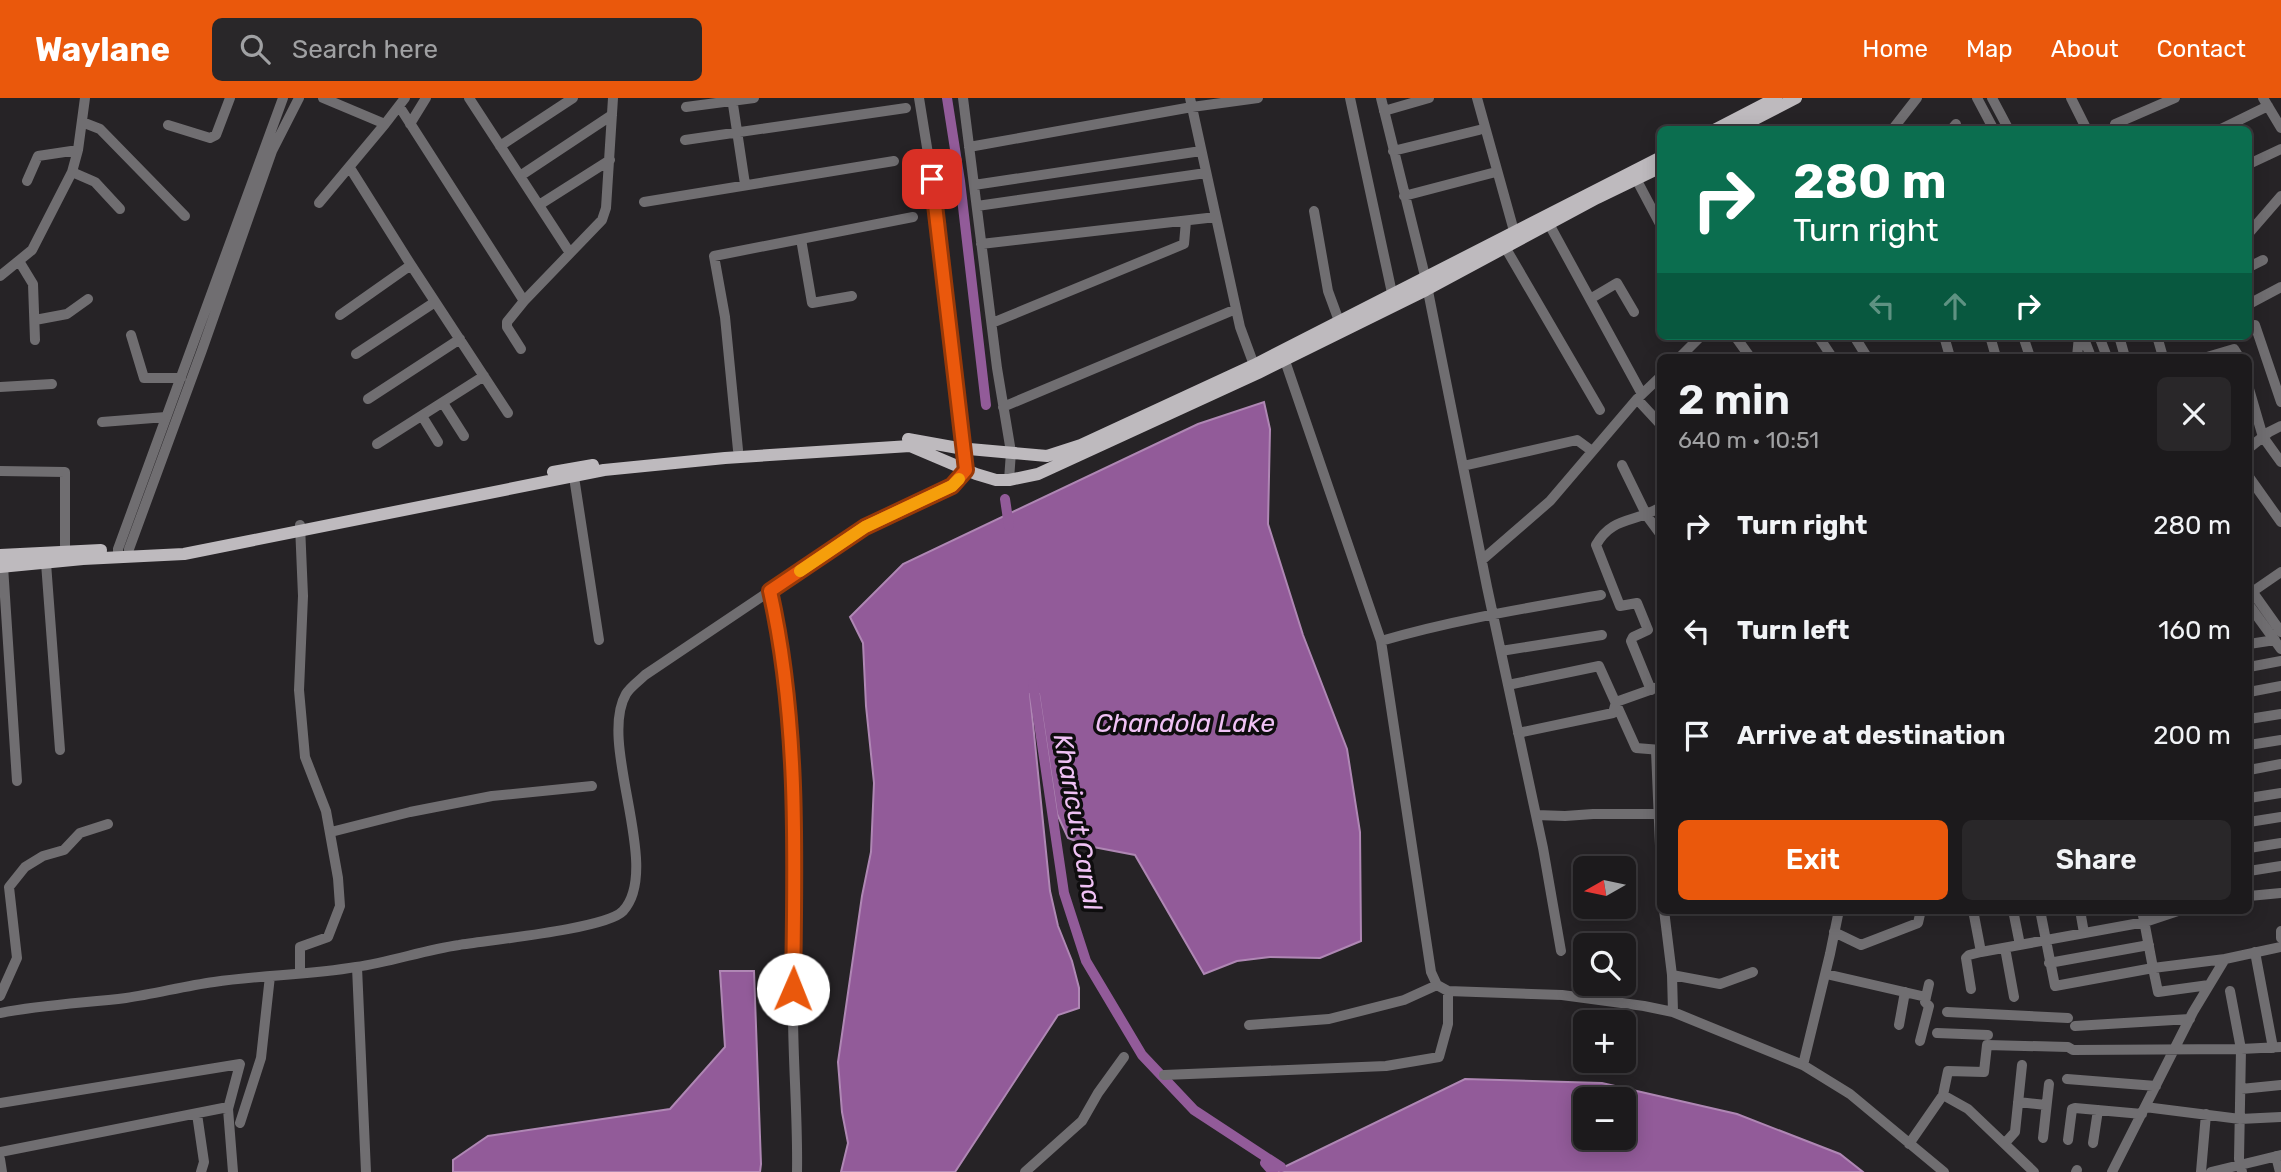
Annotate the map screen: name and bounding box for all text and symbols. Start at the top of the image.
search box [212,18,702,81]
text: Waylane [35,30,170,69]
icon: search [236,30,274,68]
text: Search here [292,34,438,65]
text: Home [1862,35,1928,63]
text: Map [1966,35,2013,63]
text: About [2051,35,2119,63]
text: Contact [2157,35,2246,63]
pin [902,149,962,209]
text: 280 m [1793,152,1947,210]
icon: right [1678,154,1769,245]
icon: arrive [913,160,951,198]
text: Turn right [1793,211,1938,249]
icon: left [1863,287,1901,325]
icon: ahead [1936,287,1974,325]
icon: right [2009,287,2047,325]
text: 2 min [1678,375,1790,425]
button: close [2157,377,2231,451]
text: 640 m · 10:51 [1678,426,1819,454]
icon: right [1678,507,1716,545]
text: Turn right [1737,510,1867,541]
text: 280 m [2153,510,2231,541]
icon: left [1678,612,1716,650]
text: Turn left [1737,615,1849,646]
text: 160 m [2158,615,2231,646]
water label: Chandola Lake [1095,708,1275,739]
icon: arrive [1678,717,1716,755]
text: Arrive at destination [1737,720,2005,751]
text: 200 m [2153,720,2231,751]
water label: Kharicut Canal [1047,731,1108,914]
button: Exit [1678,820,1948,900]
button: Share [1962,820,2231,900]
north arrow [1573,856,1636,919]
map controls [1573,856,1636,1150]
button: search [1573,933,1636,996]
position arrow [756,952,830,1026]
button: + [1573,1010,1636,1073]
button: − [1573,1087,1636,1150]

